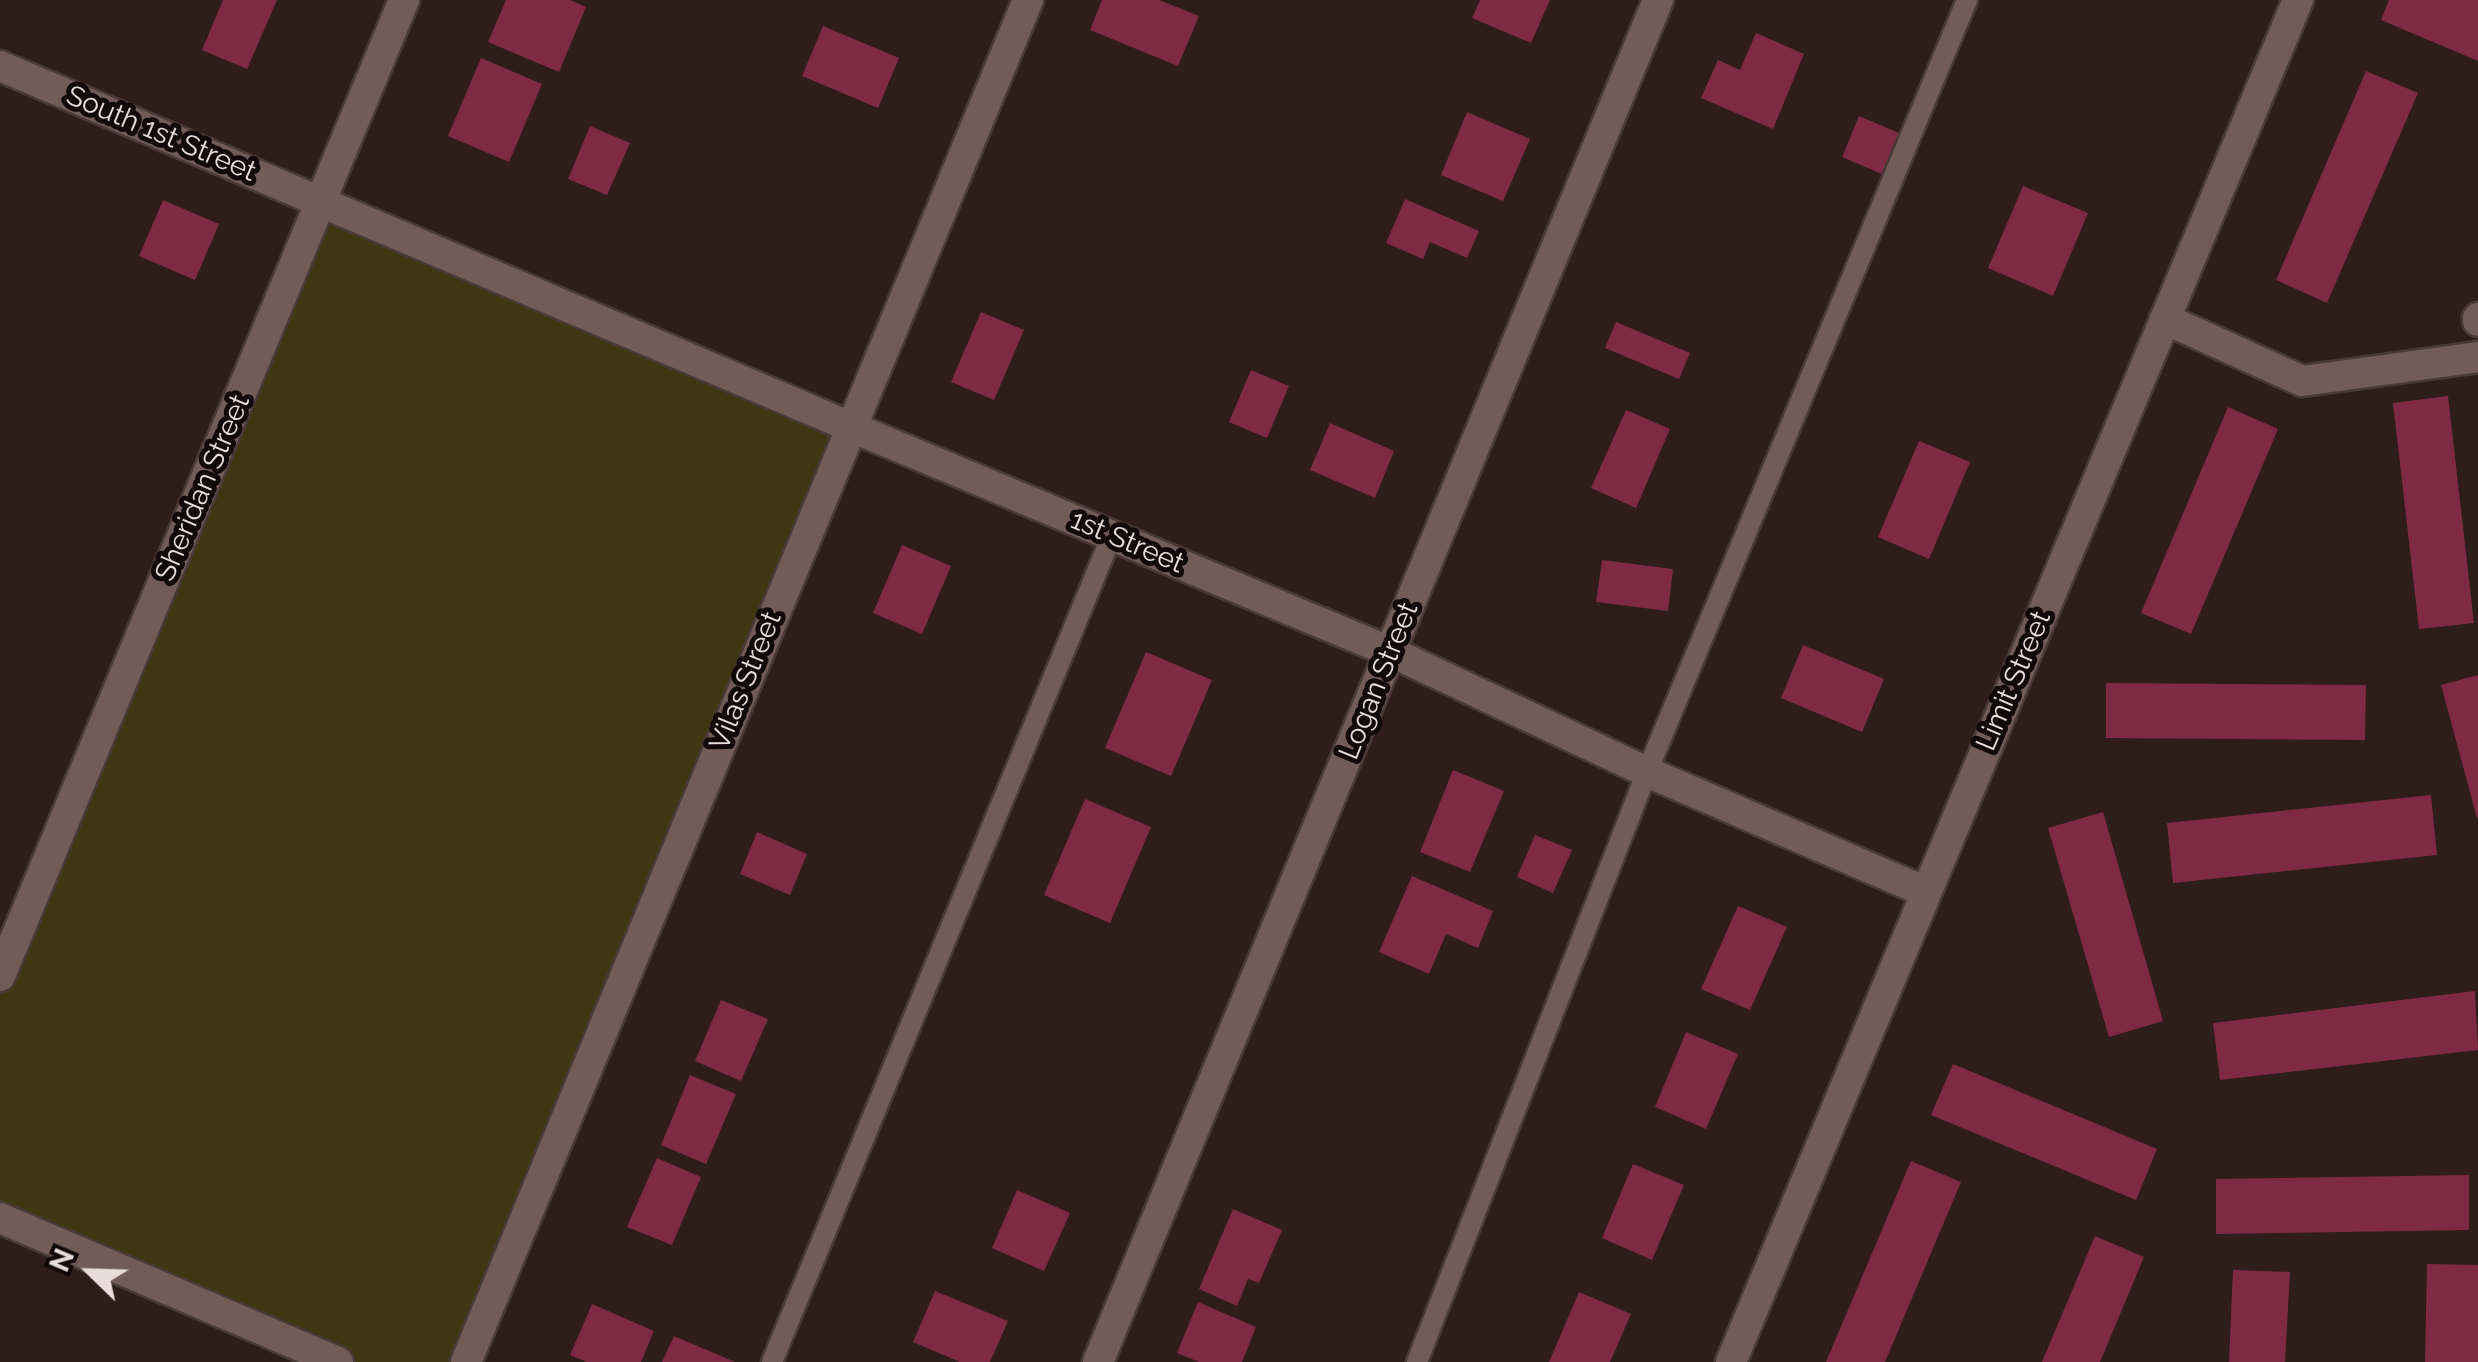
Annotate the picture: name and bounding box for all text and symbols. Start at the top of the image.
street label: South 1st Street [61,79,261,189]
street label: Sheridan Street [149,390,257,586]
street label: 1st Street [1065,503,1189,581]
street label: Logan Street [1332,598,1426,764]
street label: Limit Street [1970,606,2058,756]
street label: Vilas Street [703,607,789,755]
north arrow [40,1222,140,1322]
text: N [43,1244,81,1276]

